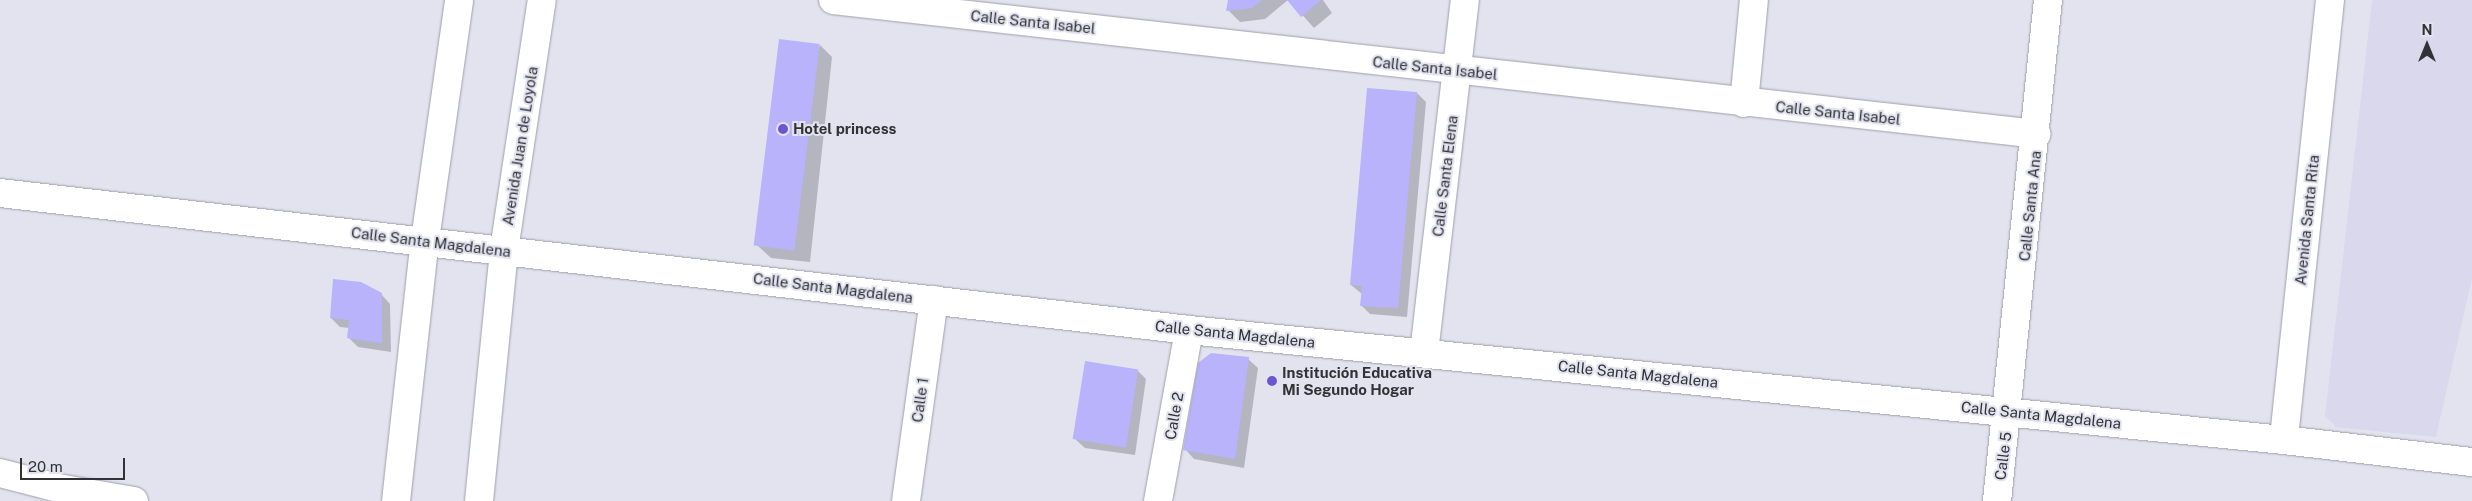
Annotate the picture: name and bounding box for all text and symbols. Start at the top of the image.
street label: Calle Santa Isabel [970,6,1096,38]
north arrow [2402,20,2452,70]
text: N [2422,22,2432,38]
street label: Calle Santa Isabel [1372,52,1498,84]
street label: Avenida Juan de Loyola [499,65,541,227]
street label: Calle Santa Isabel [1775,97,1901,129]
street label: Calle Santa Elena [1429,114,1461,238]
place label: Hotel princess [793,120,896,138]
marker: Hotel princess [777,123,789,135]
street label: Calle Santa Ana [2015,150,2045,262]
street label: Avenida Santa Rita [2291,154,2323,286]
street label: Calle Santa Magdalena [350,223,512,261]
street label: Calle Santa Magdalena [752,269,914,307]
street label: Calle Santa Magdalena [1154,317,1316,351]
street label: Calle Santa Magdalena [1557,357,1719,391]
place label: Institución Educativa Mi Segundo Hogar [1282,363,1432,398]
marker: Institución Educativa Mi Segundo Hogar [1266,375,1278,387]
street label: Calle 1 [908,376,932,424]
street label: Calle 2 [1161,391,1187,441]
street label: Calle Santa Magdalena [1960,398,2122,432]
street label: Calle 5 [1991,431,2015,481]
scale bar [22,448,128,480]
text: 20 m [28,458,63,475]

